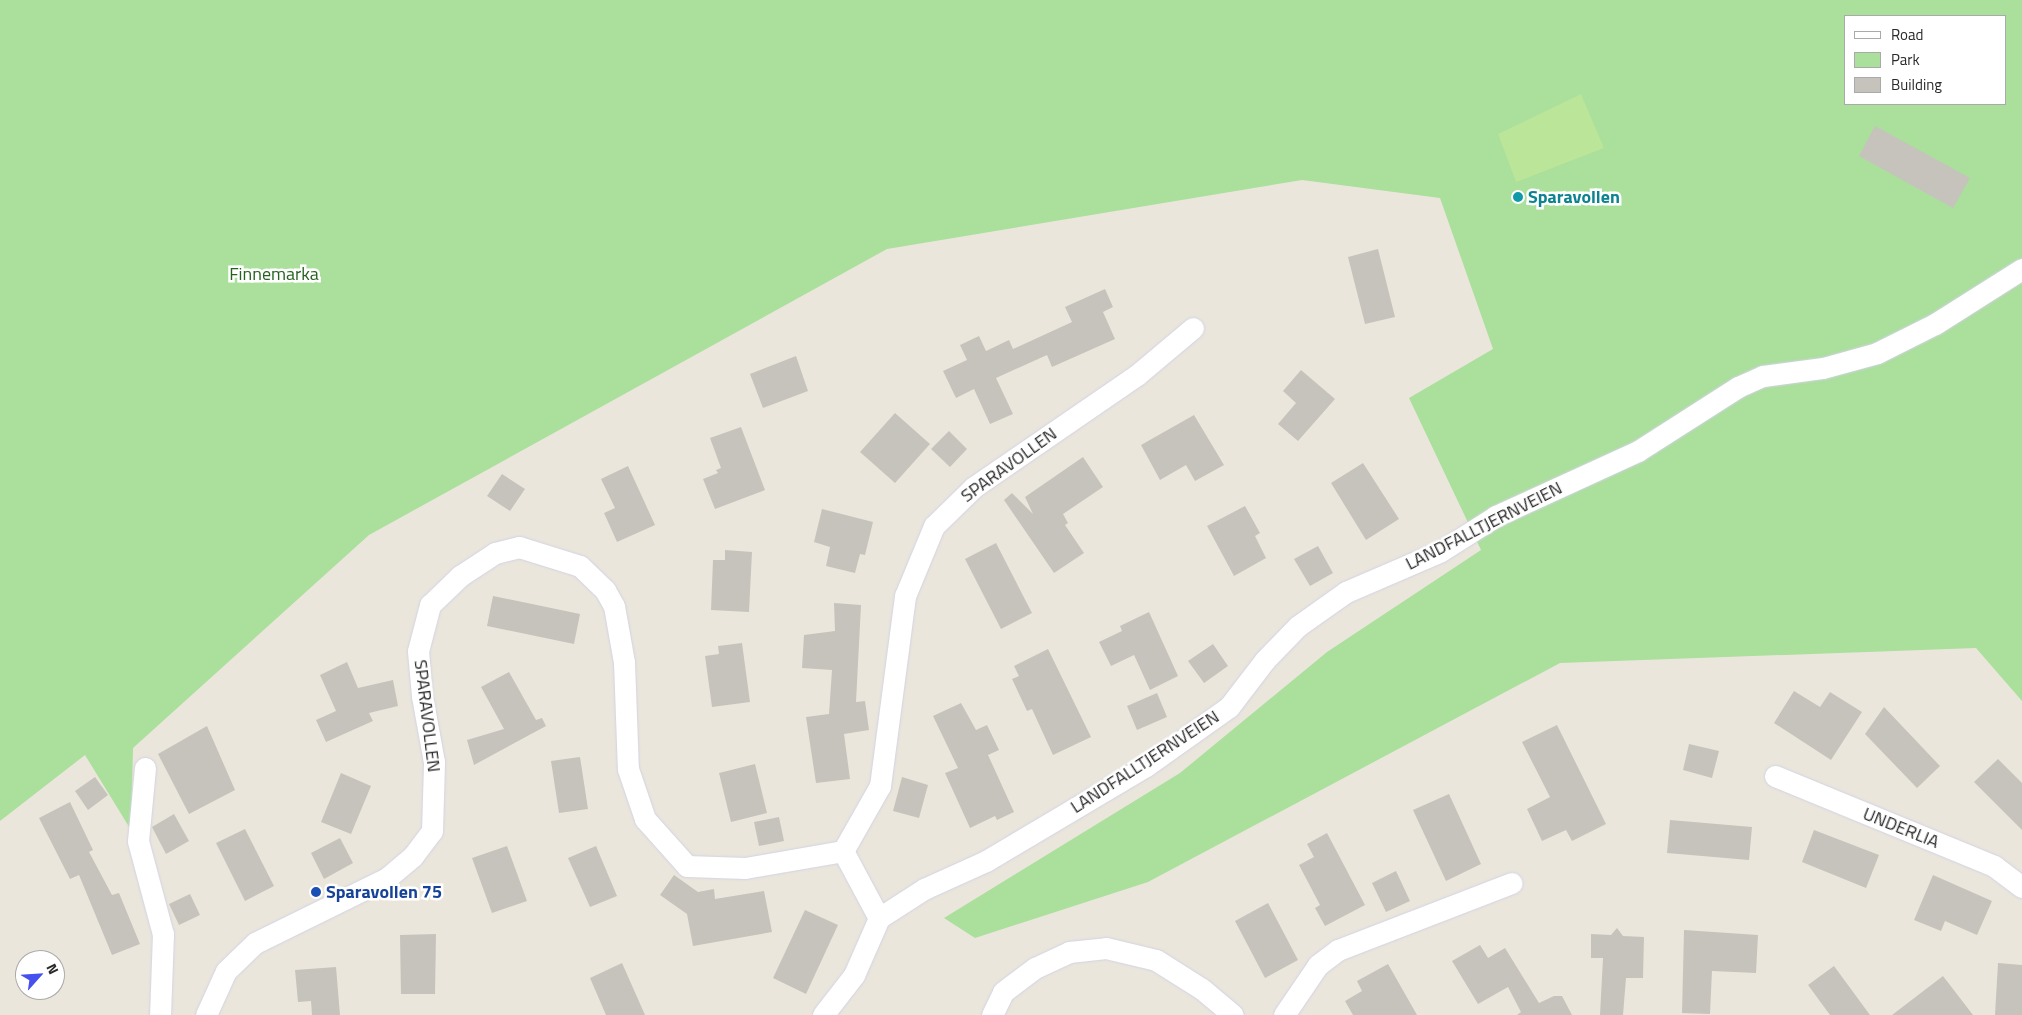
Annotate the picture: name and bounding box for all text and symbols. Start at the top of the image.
legend [1844,15,2007,105]
text: Road [1891,23,1923,46]
text: Park [1891,48,1920,71]
text: Building [1891,73,1942,96]
place label: Sparavollen [1528,186,1620,208]
marker: Sparavollen [1512,191,1524,203]
park label: Finnemarka [229,263,319,285]
street label: SPARAVOLLEN [957,423,1061,507]
street label: LANDFALLTJERNVEIEN [1402,477,1566,575]
street label: SPARAVOLLEN [409,658,445,774]
street label: LANDFALLTJERNVEIEN [1067,706,1223,818]
street label: UNDERLIA [1860,803,1942,853]
place label: Sparavollen 75 [326,881,442,903]
marker: Sparavollen 75 [310,886,322,898]
north arrow [15,950,65,1000]
text: N [41,960,65,978]

